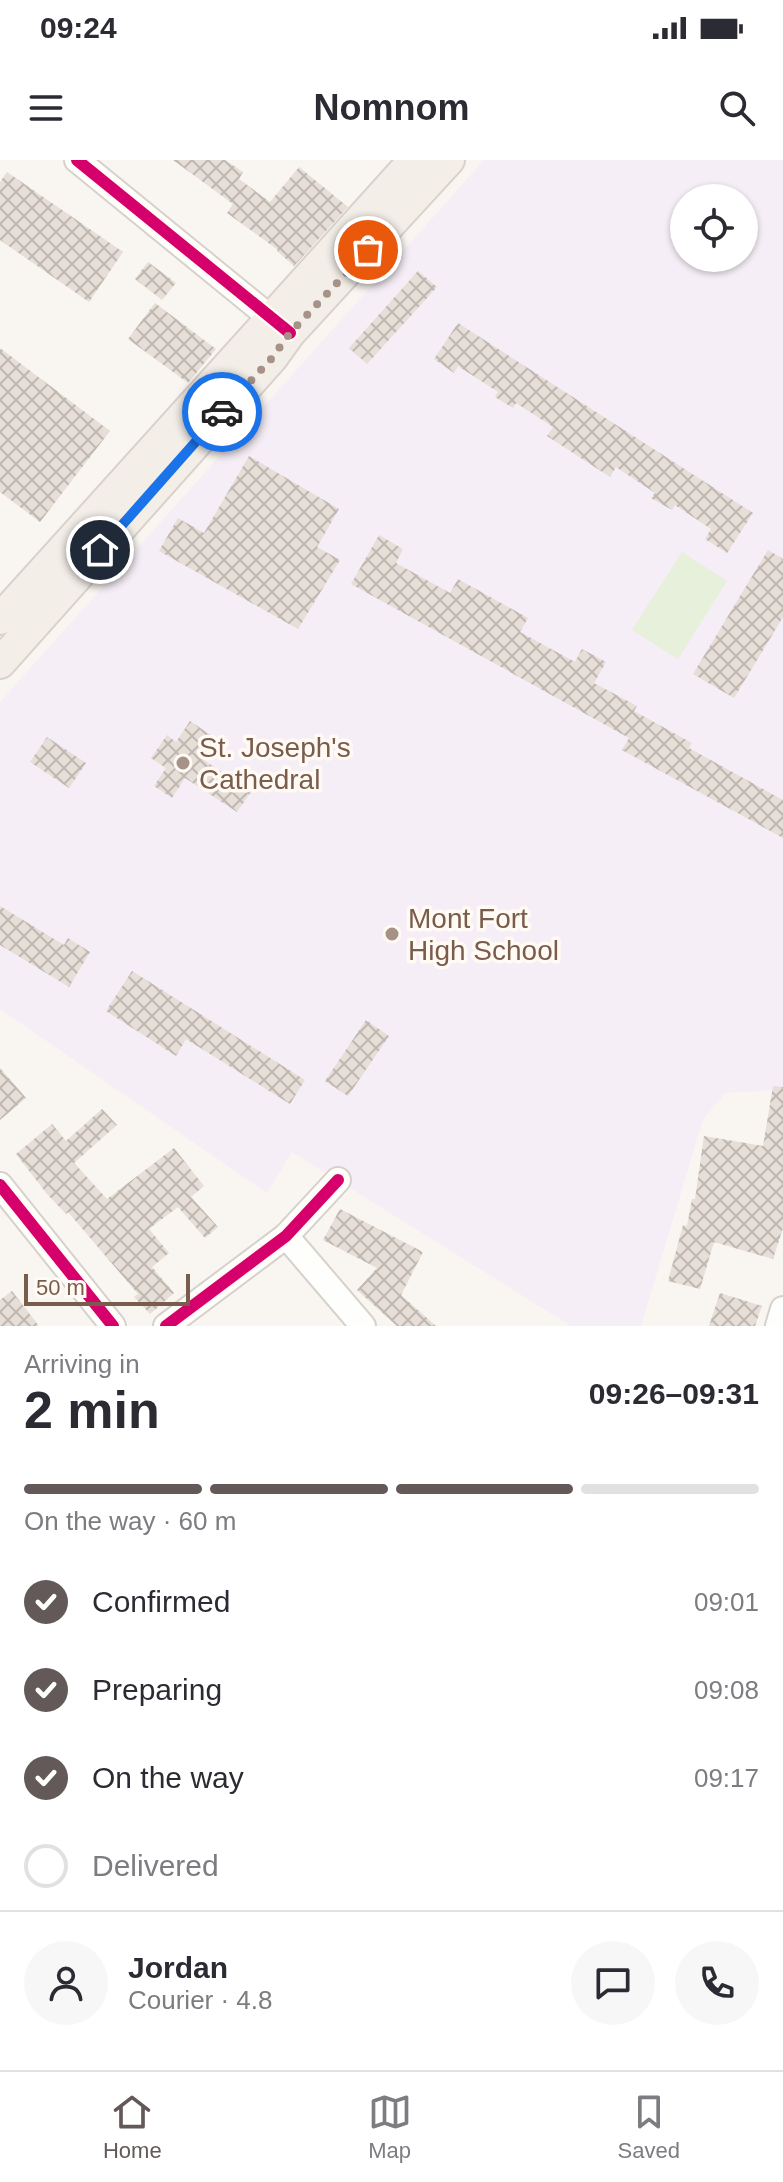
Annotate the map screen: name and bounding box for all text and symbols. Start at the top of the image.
text: 09:24 [40,11,117,44]
icon: menu [24,86,68,130]
icon: search [715,86,759,130]
text: Nomnom [314,87,470,128]
map controls [670,184,758,272]
button: locate [670,184,758,272]
pin [334,216,402,284]
icon: bag [346,228,390,272]
courier [182,372,262,452]
icon: car [200,390,244,434]
pin [66,516,134,584]
icon: home [78,528,122,572]
place label: St. Joseph's Cathedral [199,732,351,795]
marker: St. Joseph's Cathedral [174,754,192,772]
place label: Mont Fort High School [408,903,559,966]
marker: Mont Fort High School [383,925,401,943]
scale bar [24,1270,190,1306]
text: 50 m [36,1275,85,1300]
text: Arriving in [24,1349,140,1379]
text: 09:26–09:31 [589,1377,759,1410]
text: 2 min [24,1381,160,1439]
text: On the way · 60 m [24,1506,236,1536]
icon: check [24,1580,68,1624]
text: Confirmed [92,1585,230,1618]
text: 09:01 [694,1587,759,1617]
icon: check [24,1668,68,1712]
text: Preparing [92,1673,222,1706]
text: 09:08 [694,1675,759,1705]
icon: check [24,1756,68,1800]
text: On the way [92,1761,244,1794]
text: 09:17 [694,1763,759,1793]
text: Delivered [92,1849,219,1882]
button: person [24,1941,108,2025]
button: chat [571,1941,655,2025]
button: phone [675,1941,759,2025]
text: Jordan [128,1951,228,1984]
text: Courier · 4.8 [128,1985,273,2015]
tab: Home [103,2090,162,2164]
tab: Map [368,2090,412,2164]
tab: Saved [618,2090,680,2164]

